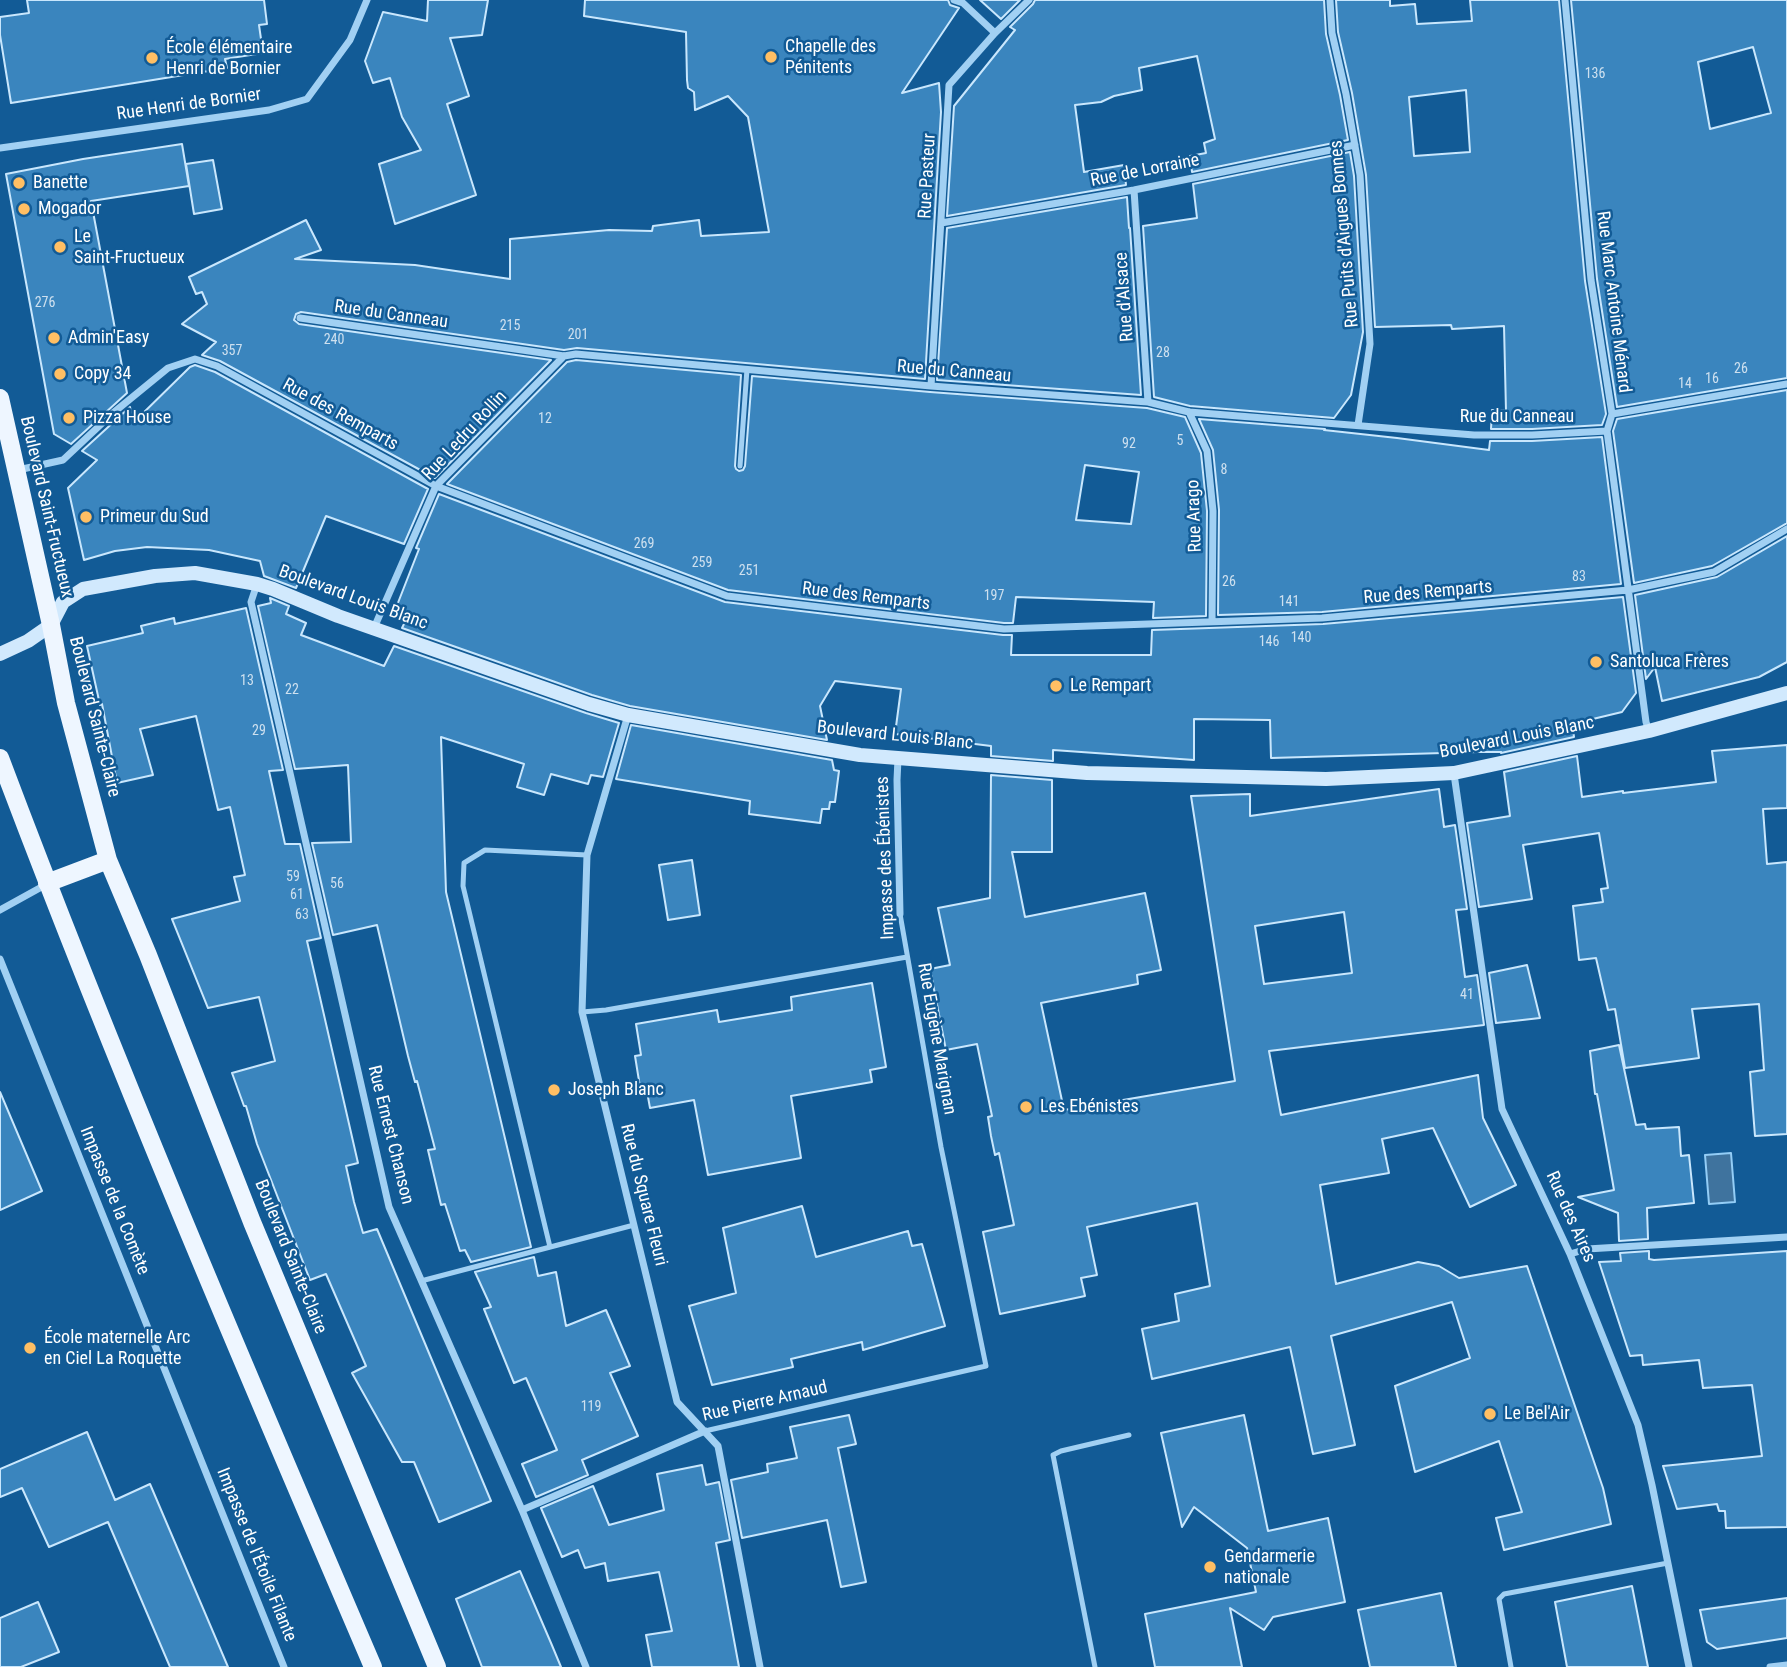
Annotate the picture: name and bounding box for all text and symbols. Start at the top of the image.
place label: Chapelle des Pénitents [785,36,876,78]
place label: École élémentaire Henri de Bornier [166,37,292,80]
marker: Chapelle des Pénitents [763,49,779,65]
marker: École élémentaire Henri de Bornier [144,50,160,66]
house number: 136 [1585,66,1605,82]
street label: Rue Henri de Bornier [115,84,263,126]
street label: Rue Pasteur [915,133,941,219]
street label: Rue Puits d'Aigues Bonnes [1326,139,1364,329]
street label: Rue de Lorraine [1089,150,1201,192]
place label: Banette [33,172,88,194]
marker: Banette [11,175,27,191]
place label: Mogador [38,198,102,220]
marker: Mogador [16,201,32,217]
street label: Rue Marc Antoine Ménard [1591,210,1635,394]
place label: Le Saint-Fructueux [74,226,185,268]
marker: Le Saint-Fructueux [52,239,68,255]
street label: Rue d'Alsace [1111,251,1139,343]
house number: 276 [35,295,55,311]
street label: Rue du Canneau [333,296,449,334]
house number: 215 [500,318,520,334]
place label: Admin'Easy [68,327,149,349]
house number: 201 [568,327,588,343]
marker: Admin'Easy [46,330,62,346]
house number: 240 [324,332,344,348]
house number: 357 [222,343,242,359]
house number: 28 [1156,345,1170,361]
street label: Rue du Canneau [896,356,1012,388]
house number: 26 [1734,361,1748,377]
place label: Copy 34 [74,363,131,385]
marker: Copy 34 [52,366,68,382]
house number: 16 [1705,371,1719,387]
street label: Rue des Remparts [278,374,402,456]
house number: 14 [1678,376,1692,392]
street label: Rue Ledru Rollin [418,387,512,485]
street label: Rue du Canneau [1460,406,1574,428]
place label: Pizza House [83,407,171,429]
marker: Pizza House [61,410,77,426]
house number: 12 [538,411,552,427]
street label: Boulevard Saint-Fructueux [15,414,77,600]
house number: 5 [1177,433,1183,449]
house number: 92 [1122,436,1136,452]
house number: 8 [1221,462,1227,478]
street label: Rue Arago [1183,479,1207,553]
place label: Primeur du Sud [100,506,209,528]
marker: Primeur du Sud [78,509,94,525]
house number: 269 [634,536,654,552]
house number: 259 [692,555,712,571]
street label: Boulevard Louis Blanc [276,561,430,635]
house number: 251 [739,563,759,579]
house number: 83 [1572,569,1586,585]
house number: 26 [1222,574,1236,590]
street label: Rue des Remparts [1363,577,1493,609]
street label: Rue des Remparts [801,578,931,616]
house number: 197 [984,588,1004,604]
house number: 141 [1279,594,1299,610]
house number: 140 [1291,630,1311,646]
house number: 146 [1259,634,1279,650]
street label: Boulevard Sainte-Claire [64,635,124,799]
place label: Santoluca Frères [1610,651,1729,673]
marker: Santoluca Frères [1588,654,1604,670]
house number: 13 [240,673,254,689]
place label: Le Rempart [1070,675,1151,697]
marker: Le Rempart [1048,678,1064,694]
house number: 22 [285,682,299,698]
street label: Boulevard Louis Blanc [1438,712,1596,764]
street label: Boulevard Louis Blanc [816,717,974,755]
house number: 29 [252,723,266,739]
street label: Impasse des Ébénistes [872,776,900,940]
house number: 59 [286,869,300,885]
house number: 56 [330,876,344,892]
house number: 61 [290,887,304,903]
house number: 63 [295,907,309,923]
street label: Rue Eugène Marignan [912,961,960,1117]
house number: 41 [1460,987,1474,1003]
street label: Rue Ernest Chanson [362,1063,418,1207]
place label: Joseph Blanc [568,1079,664,1101]
marker: Joseph Blanc [546,1082,562,1098]
place label: Les Ebénistes [1040,1096,1139,1118]
marker: Les Ebénistes [1018,1099,1034,1115]
street label: Rue du Square Fleuri [615,1122,671,1268]
street label: Impasse de la Comète [74,1124,154,1278]
street label: Rue des Aires [1540,1168,1600,1266]
street label: Boulevard Sainte-Claire [249,1177,331,1337]
place label: École maternelle Arc en Ciel La Roquette [44,1327,190,1370]
marker: École maternelle Arc en Ciel La Roquette [22,1340,38,1356]
street label: Rue Pierre Arnaud [700,1377,830,1427]
house number: 119 [581,1399,601,1415]
place label: Le Bel'Air [1504,1403,1570,1425]
marker: Le Bel'Air [1482,1406,1498,1422]
street label: Impasse de l'Étoile Filante [211,1465,301,1645]
place label: Gendarmerie nationale [1224,1546,1315,1588]
marker: Gendarmerie nationale [1202,1559,1218,1575]

